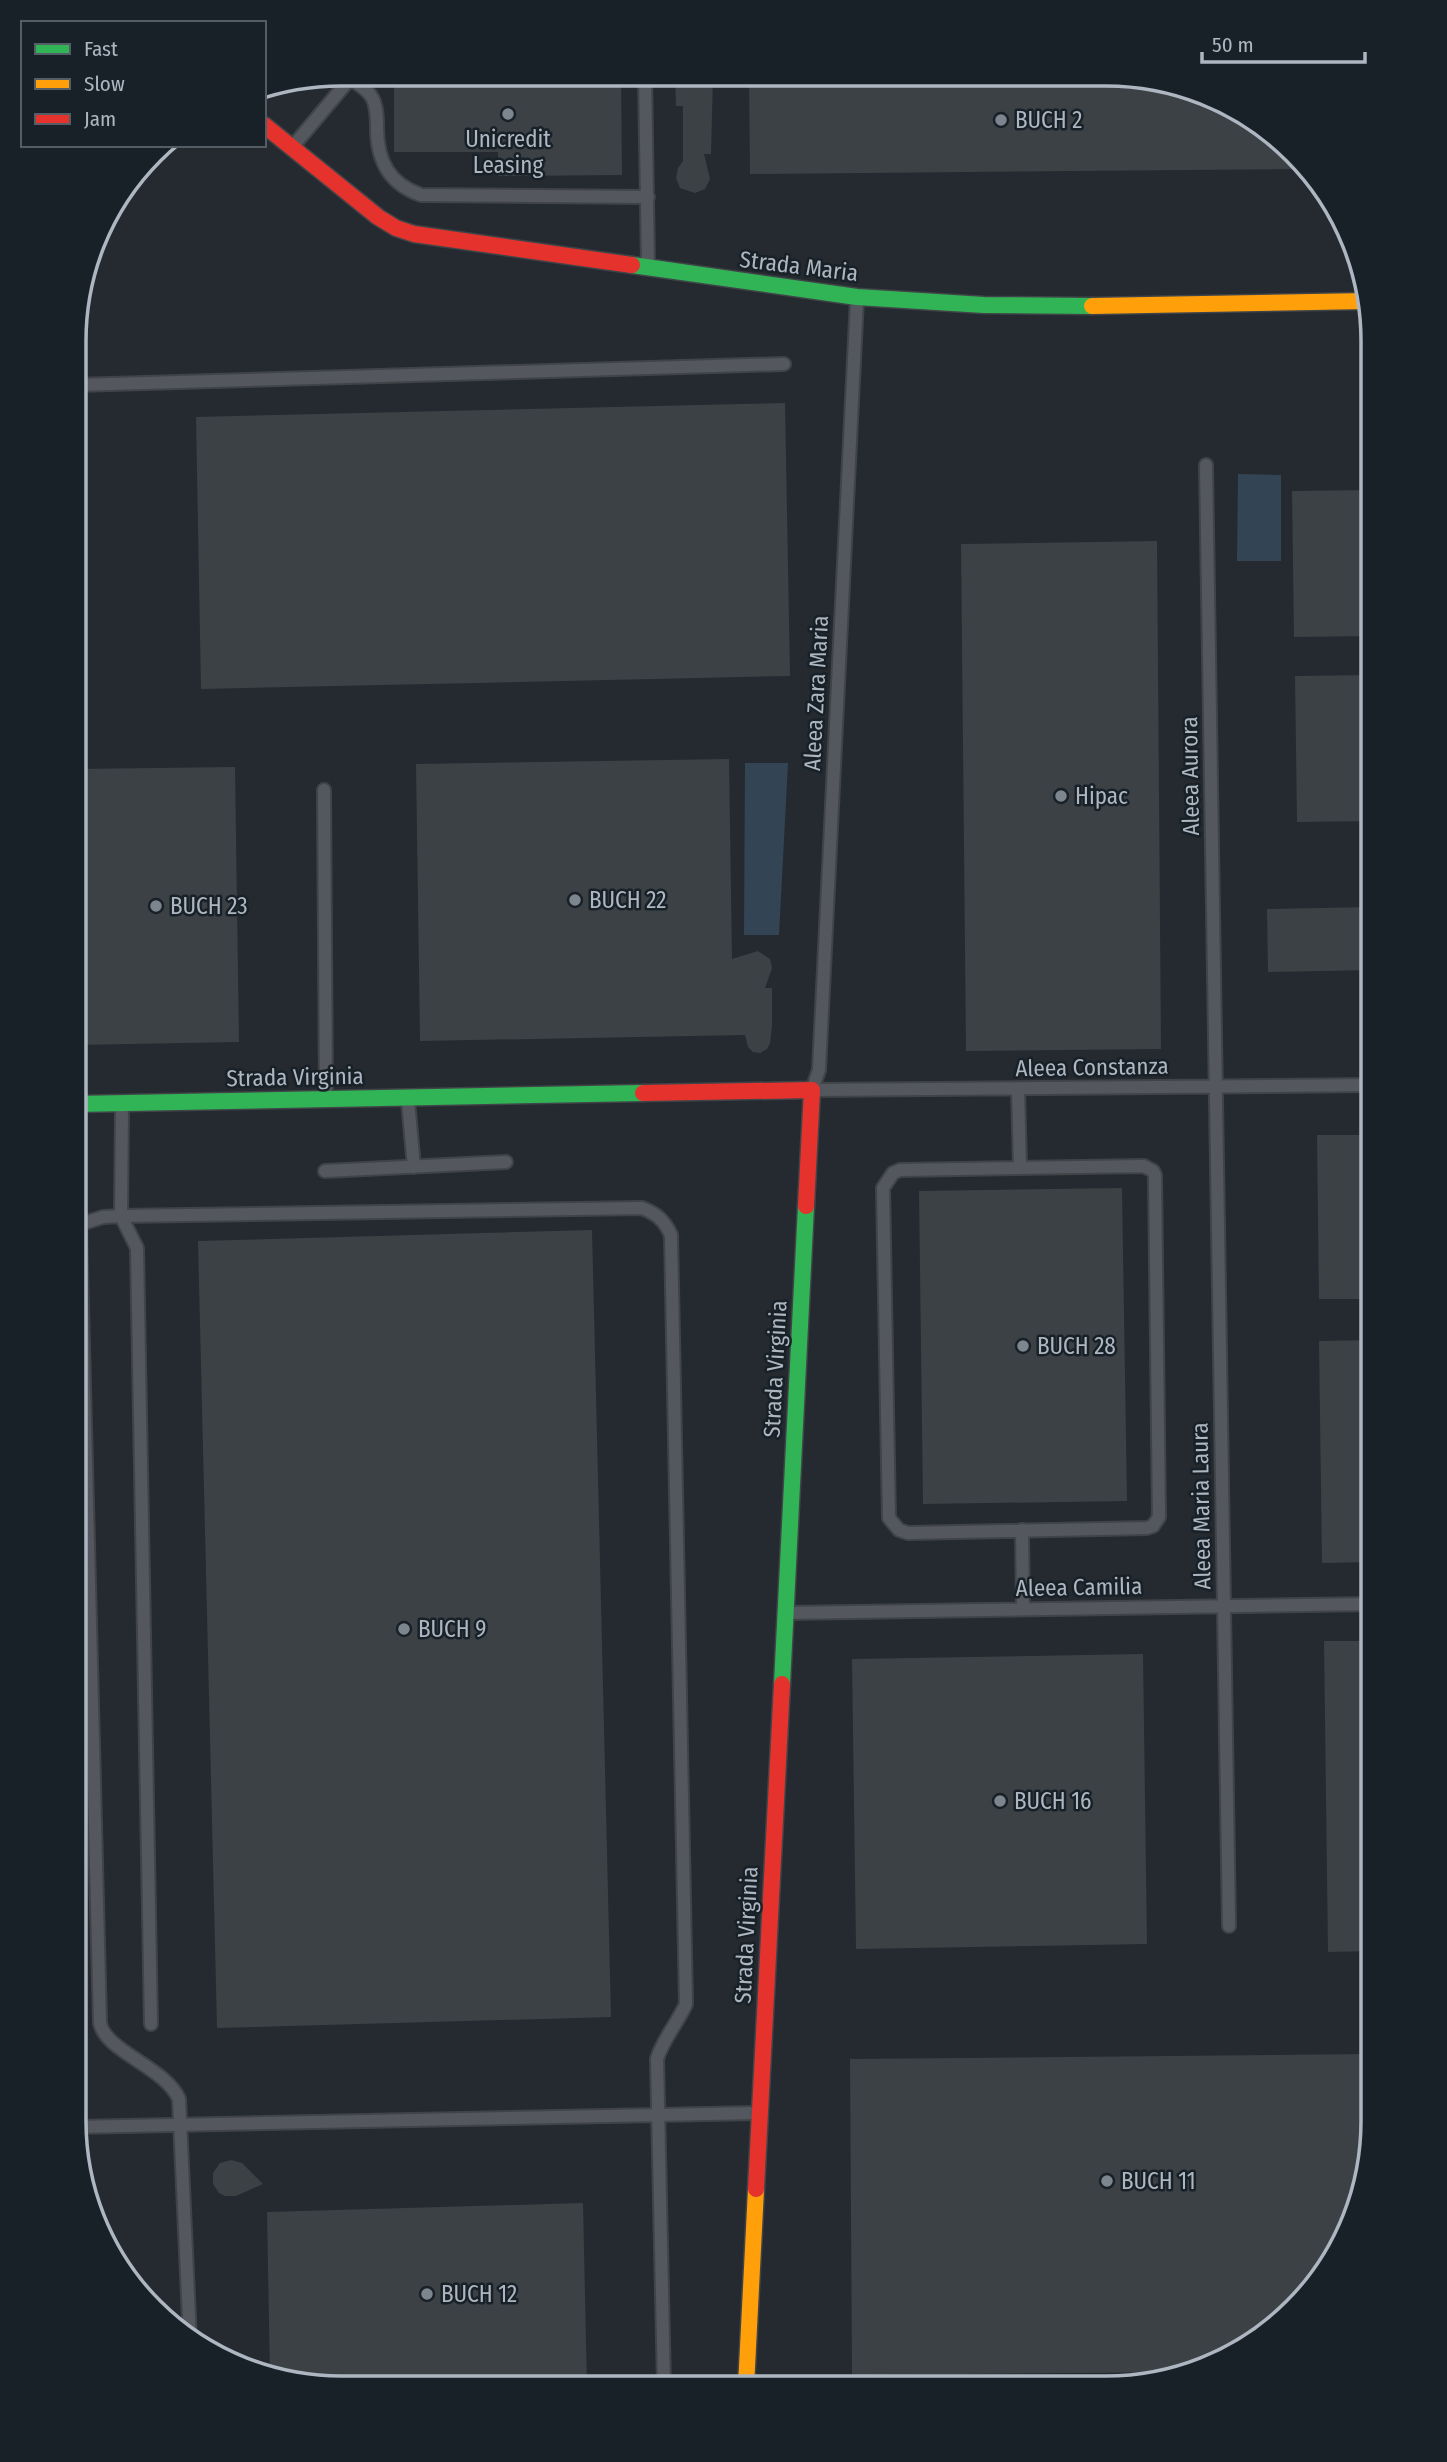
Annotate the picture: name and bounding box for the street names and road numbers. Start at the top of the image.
street label: Strada Maria [738,245,860,287]
street label: Aleea Zara Maria [798,615,834,771]
street label: Aleea Aurora [1175,716,1205,836]
street label: Aleea Constanza [1015,1052,1169,1082]
street label: Strada Virginia [226,1062,364,1092]
street label: Strada Virginia [757,1300,793,1438]
street label: Aleea Maria Laura [1186,1422,1216,1590]
street label: Aleea Camilia [1015,1572,1143,1602]
street label: Strada Virginia [728,1866,764,2004]

